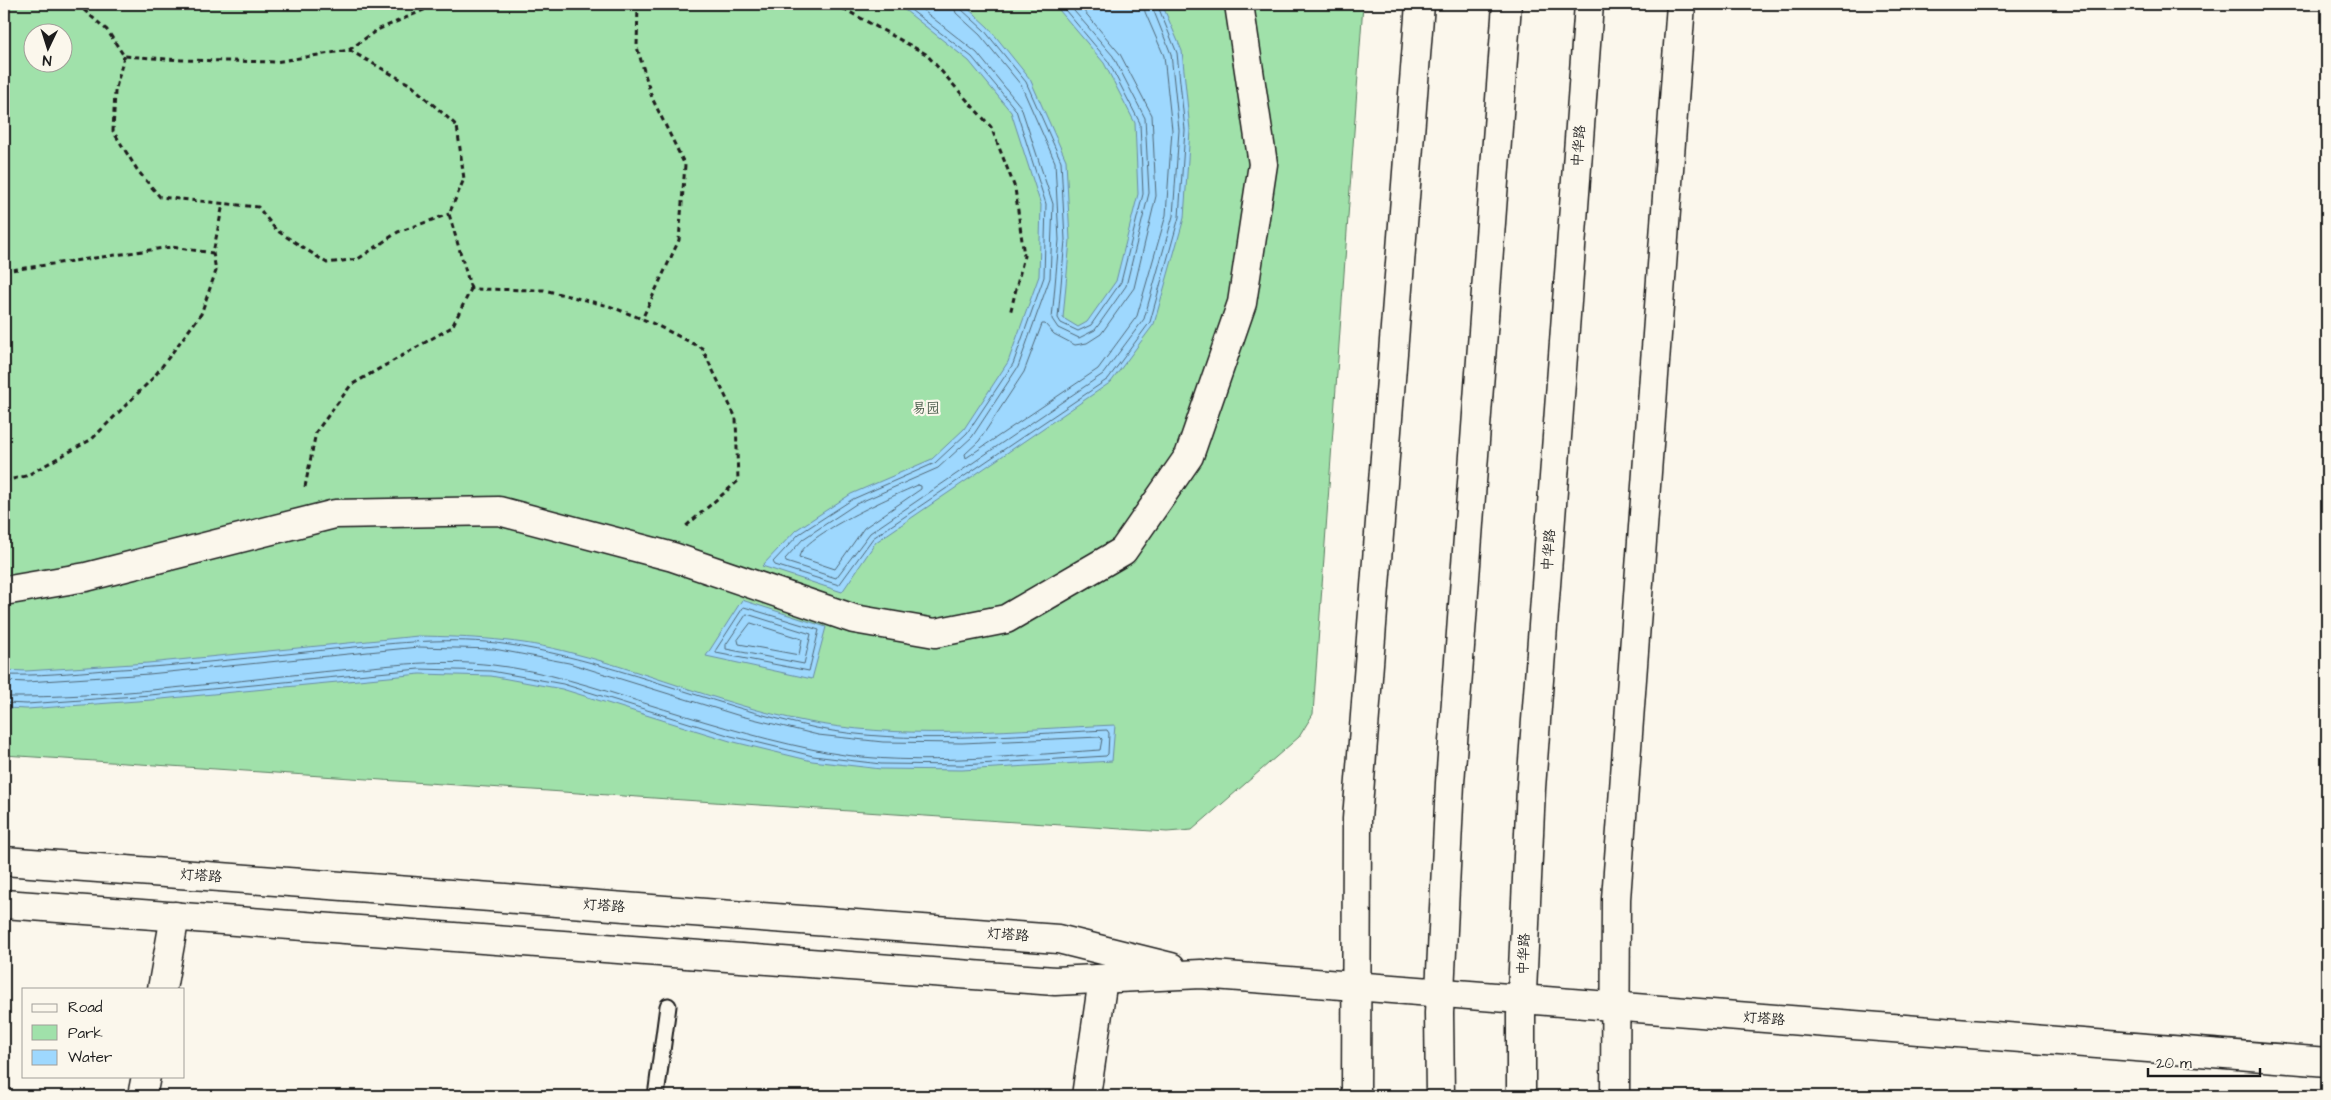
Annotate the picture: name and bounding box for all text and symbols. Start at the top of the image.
north arrow [22,22,72,72]
text: N [42,50,52,70]
street label: 中华路 [1568,124,1590,168]
park label: 易园 [912,399,940,419]
street label: 中华路 [1538,528,1560,572]
street label: 灯塔路 [179,865,223,887]
street label: 灯塔路 [582,895,626,917]
street label: 灯塔路 [986,924,1030,946]
street label: 中华路 [1513,933,1535,975]
legend [22,988,185,1078]
text: Road [68,997,103,1018]
street label: 灯塔路 [1742,1008,1786,1030]
text: Park [68,1023,103,1044]
scale bar [2148,1045,2261,1077]
text: Water [68,1047,112,1068]
text: 20 m [2156,1053,2192,1074]

